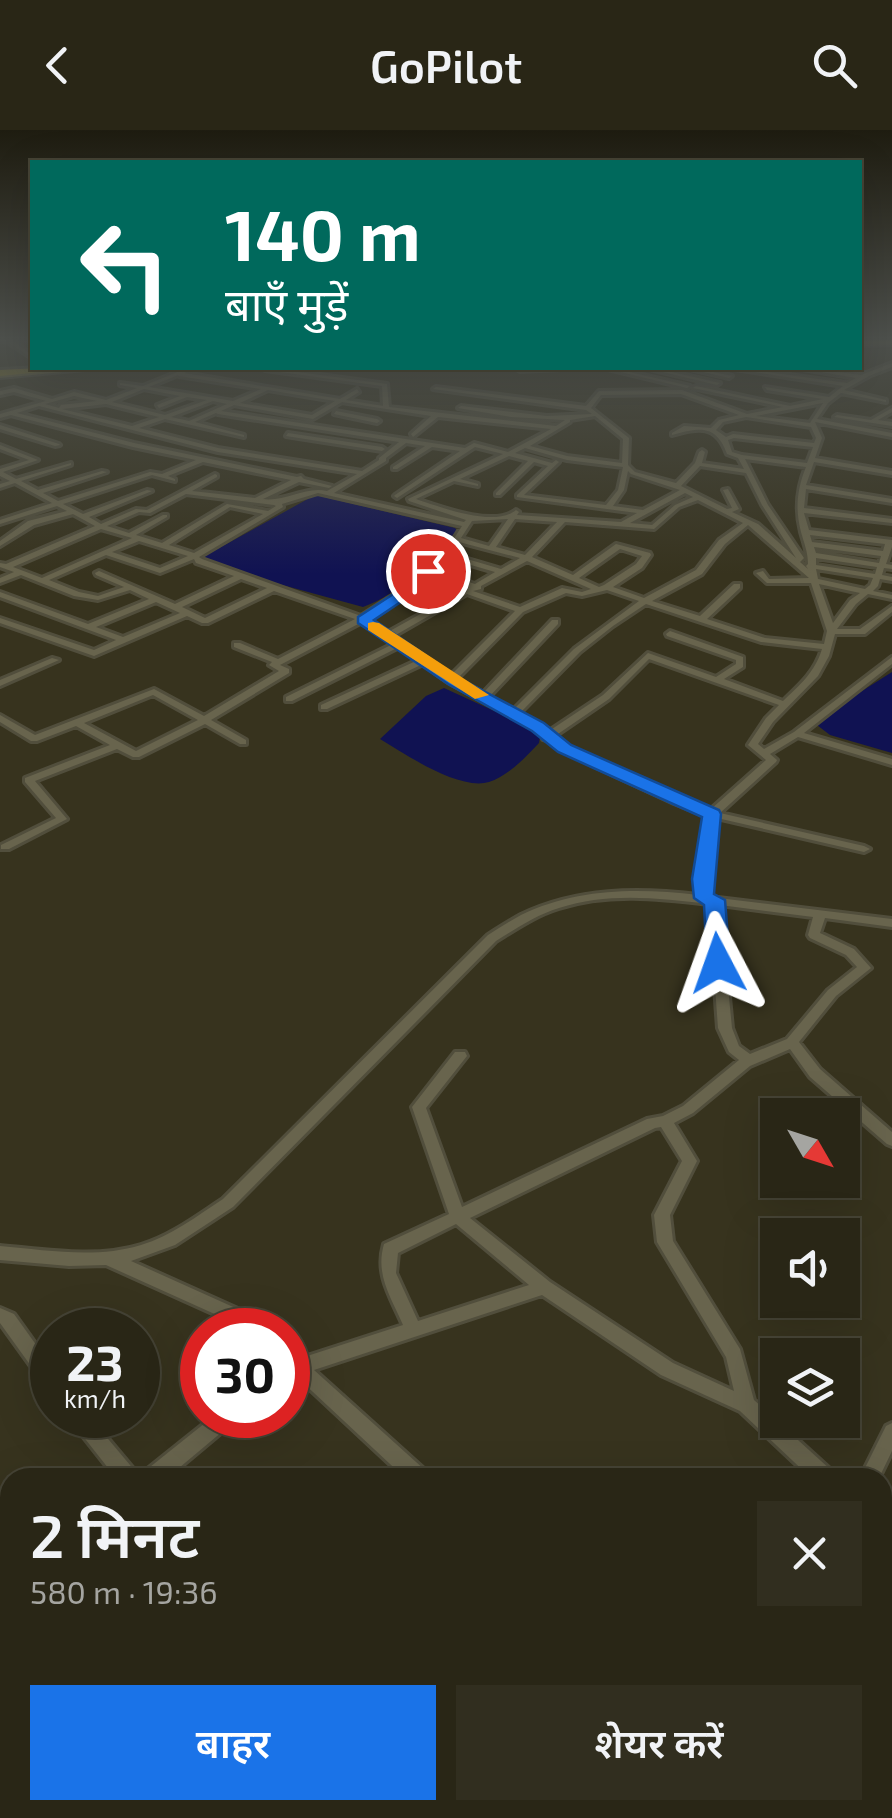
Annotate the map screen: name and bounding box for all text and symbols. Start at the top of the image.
icon: back [30,38,85,93]
text: GoPilot [370,38,522,92]
icon: search [807,38,862,93]
text: 140 m [225,191,421,275]
icon: left [60,200,190,330]
text: बाएँ मुड़ें [225,276,348,330]
pin [386,529,471,614]
icon: arrive [401,544,456,599]
position arrow [666,911,770,1015]
north arrow [760,1098,860,1198]
map controls [760,1098,860,1438]
button: sound [760,1218,860,1318]
speed limit sign: 30 [180,1308,310,1438]
text: 23 [66,1331,124,1391]
button: layers [760,1338,860,1438]
text: km/h [64,1383,126,1413]
text: 2 मिनट [30,1498,199,1570]
button: close [757,1501,862,1606]
text: 580 m · 19:36 [30,1572,218,1610]
button: बाहर [30,1685,436,1800]
button: शेयर करें [456,1685,862,1800]

